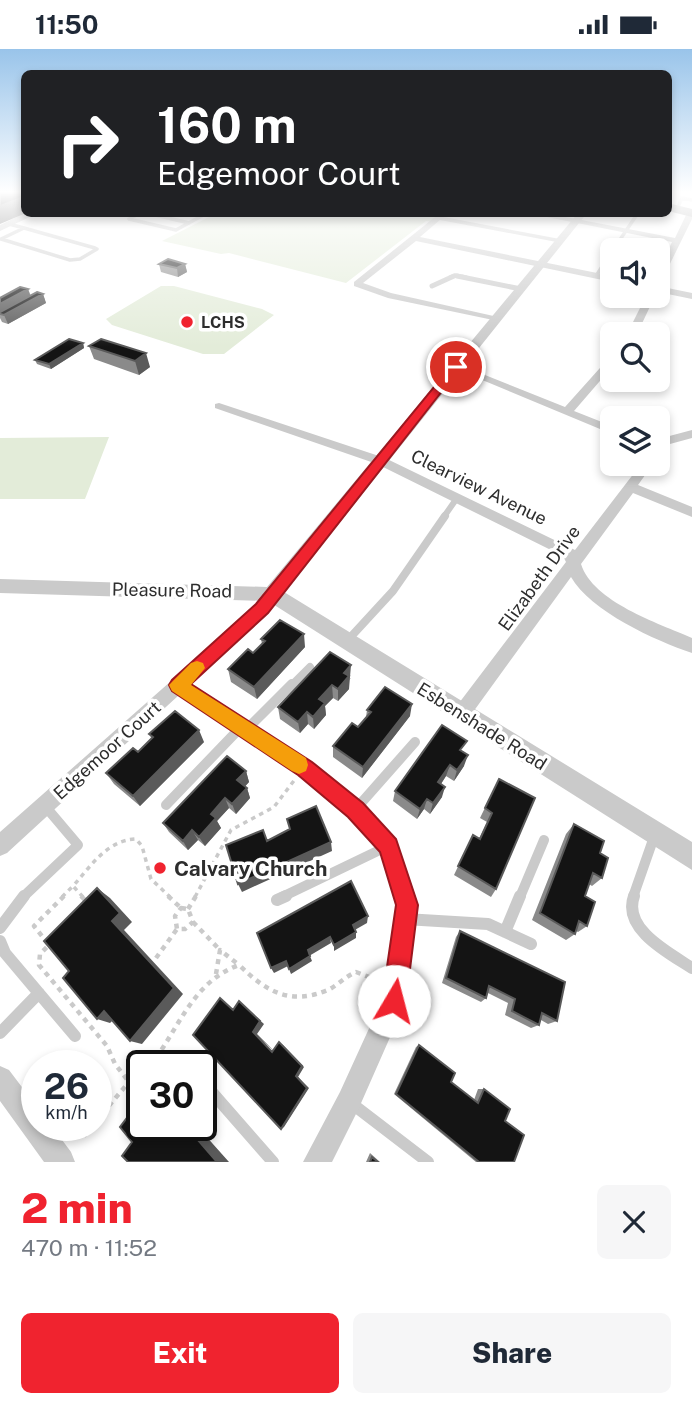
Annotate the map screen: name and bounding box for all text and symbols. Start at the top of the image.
text: 11:50 [35,9,99,40]
text: 160 m [157,96,297,154]
icon: right [42,98,133,189]
text: Edgemoor Court [157,155,401,192]
map controls [600,238,670,476]
button: sound [600,238,670,308]
place label: LCHS [201,313,245,332]
marker: LCHS [179,314,195,330]
button: search [600,322,670,392]
pin [426,337,486,397]
icon: arrive [437,348,475,386]
button: layers [600,406,670,476]
street label: Clearview Avenue [408,445,550,529]
street label: Elizabeth Drive [494,521,584,635]
street label: Pleasure Road [112,578,232,602]
street label: Esbenshade Road [413,678,551,774]
street label: Edgemoor Court [49,696,165,804]
place label: Calvary Church [174,856,327,881]
marker: Calvary Church [152,860,168,876]
position arrow [357,964,431,1038]
speed limit sign: 30 [126,1050,217,1141]
text: 26 [44,1066,89,1107]
text: km/h [45,1102,88,1123]
text: 2 min [21,1183,133,1232]
button: close [597,1185,671,1259]
text: 470 m · 11:52 [21,1234,157,1261]
button: Exit [21,1313,339,1393]
button: Share [353,1313,671,1393]

